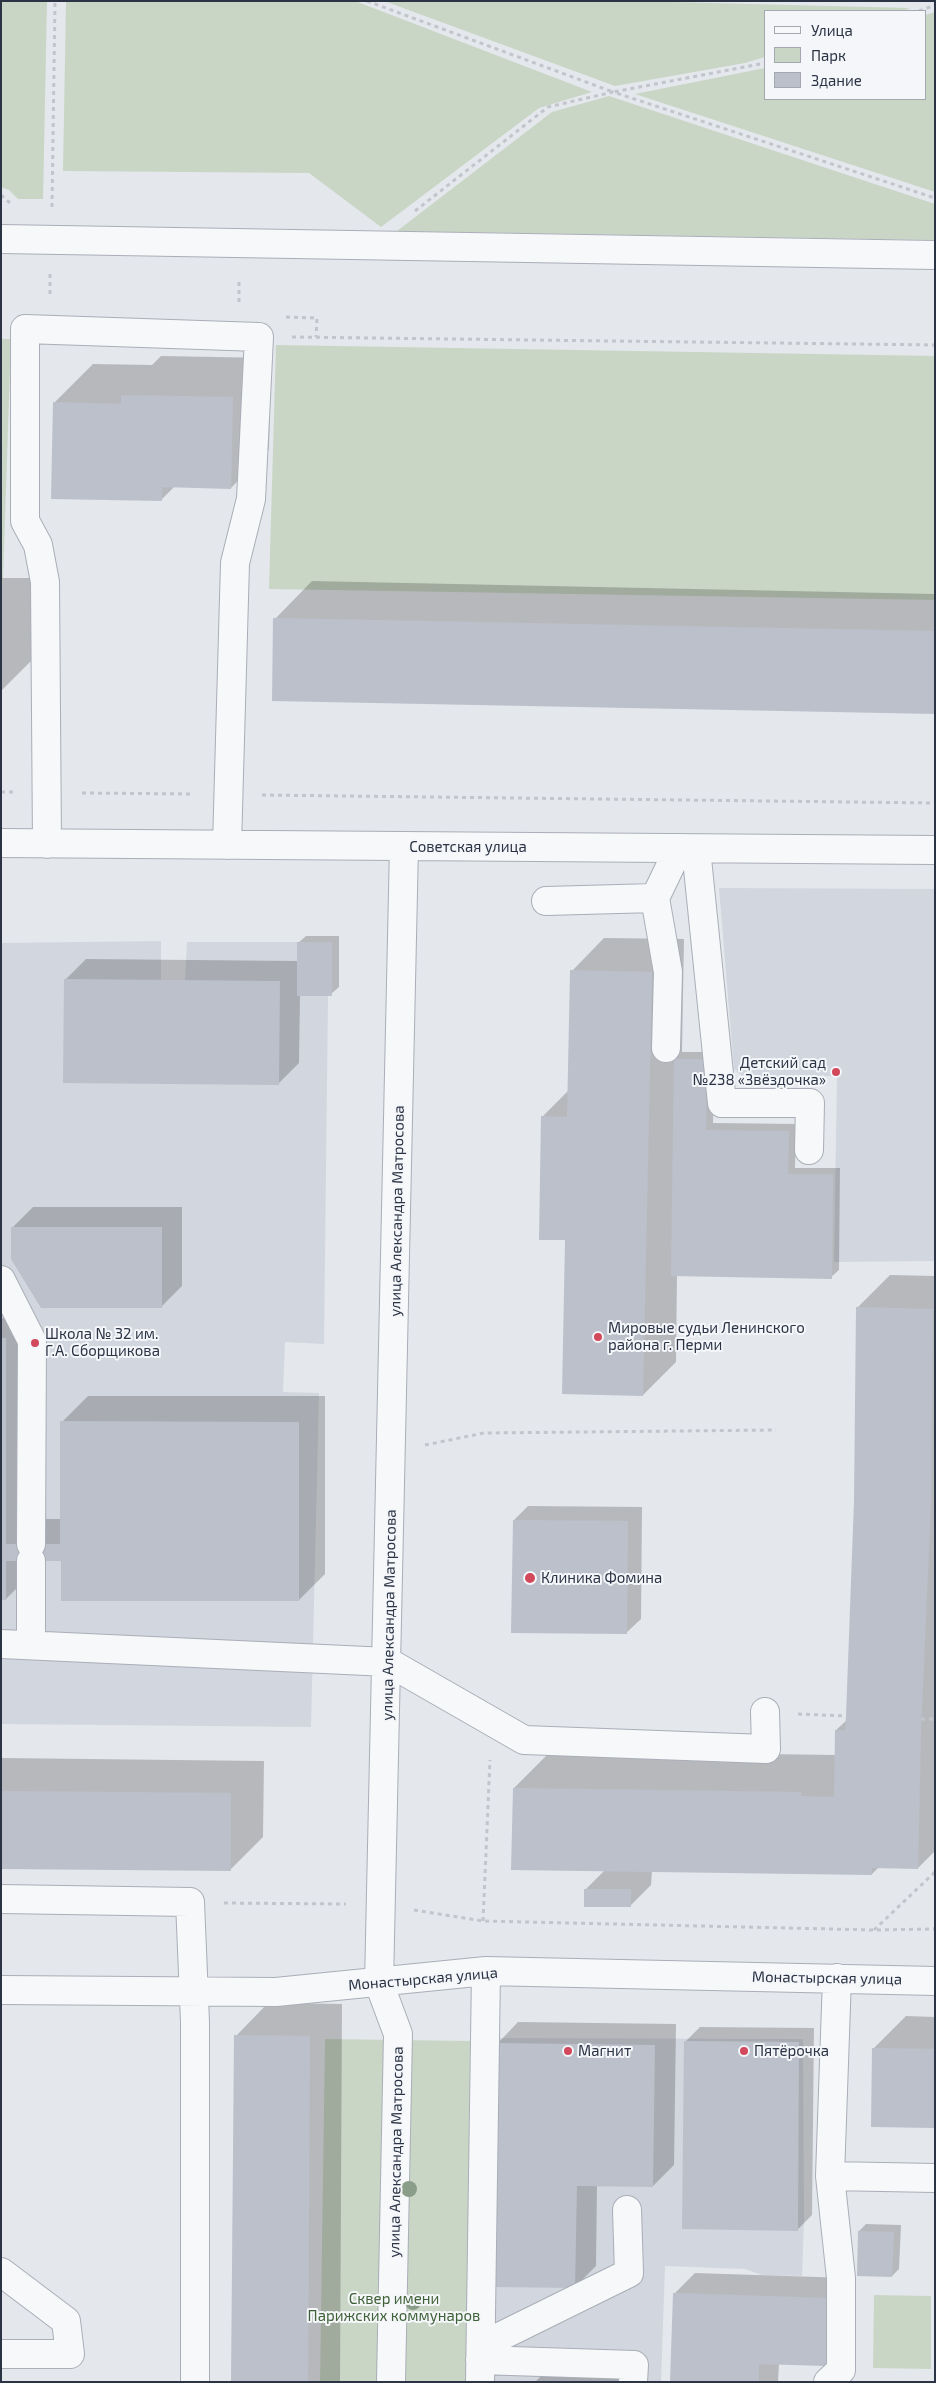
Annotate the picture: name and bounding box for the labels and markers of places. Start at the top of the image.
place label: Детский сад №238 «Звёздочка» [693,1054,826,1089]
marker: Детский сад №238 «Звёздочка» [830,1066,842,1078]
place label: Мировые судьи Ленинского района г. Перми [608,1319,805,1354]
place label: Школа № 32 им. Г.А. Сборщикова [45,1325,160,1360]
marker: Мировые судьи Ленинского района г. Перми [592,1331,604,1343]
marker: Школа № 32 им. Г.А. Сборщикова [29,1337,41,1349]
place label: Клиника Фомина [541,1569,662,1587]
marker: Клиника Фомина [523,1571,537,1585]
place label: Магнит [578,2042,631,2060]
place label: Пятёрочка [754,2042,829,2060]
marker: Магнит [562,2045,574,2057]
marker: Пятёрочка [738,2045,750,2057]

